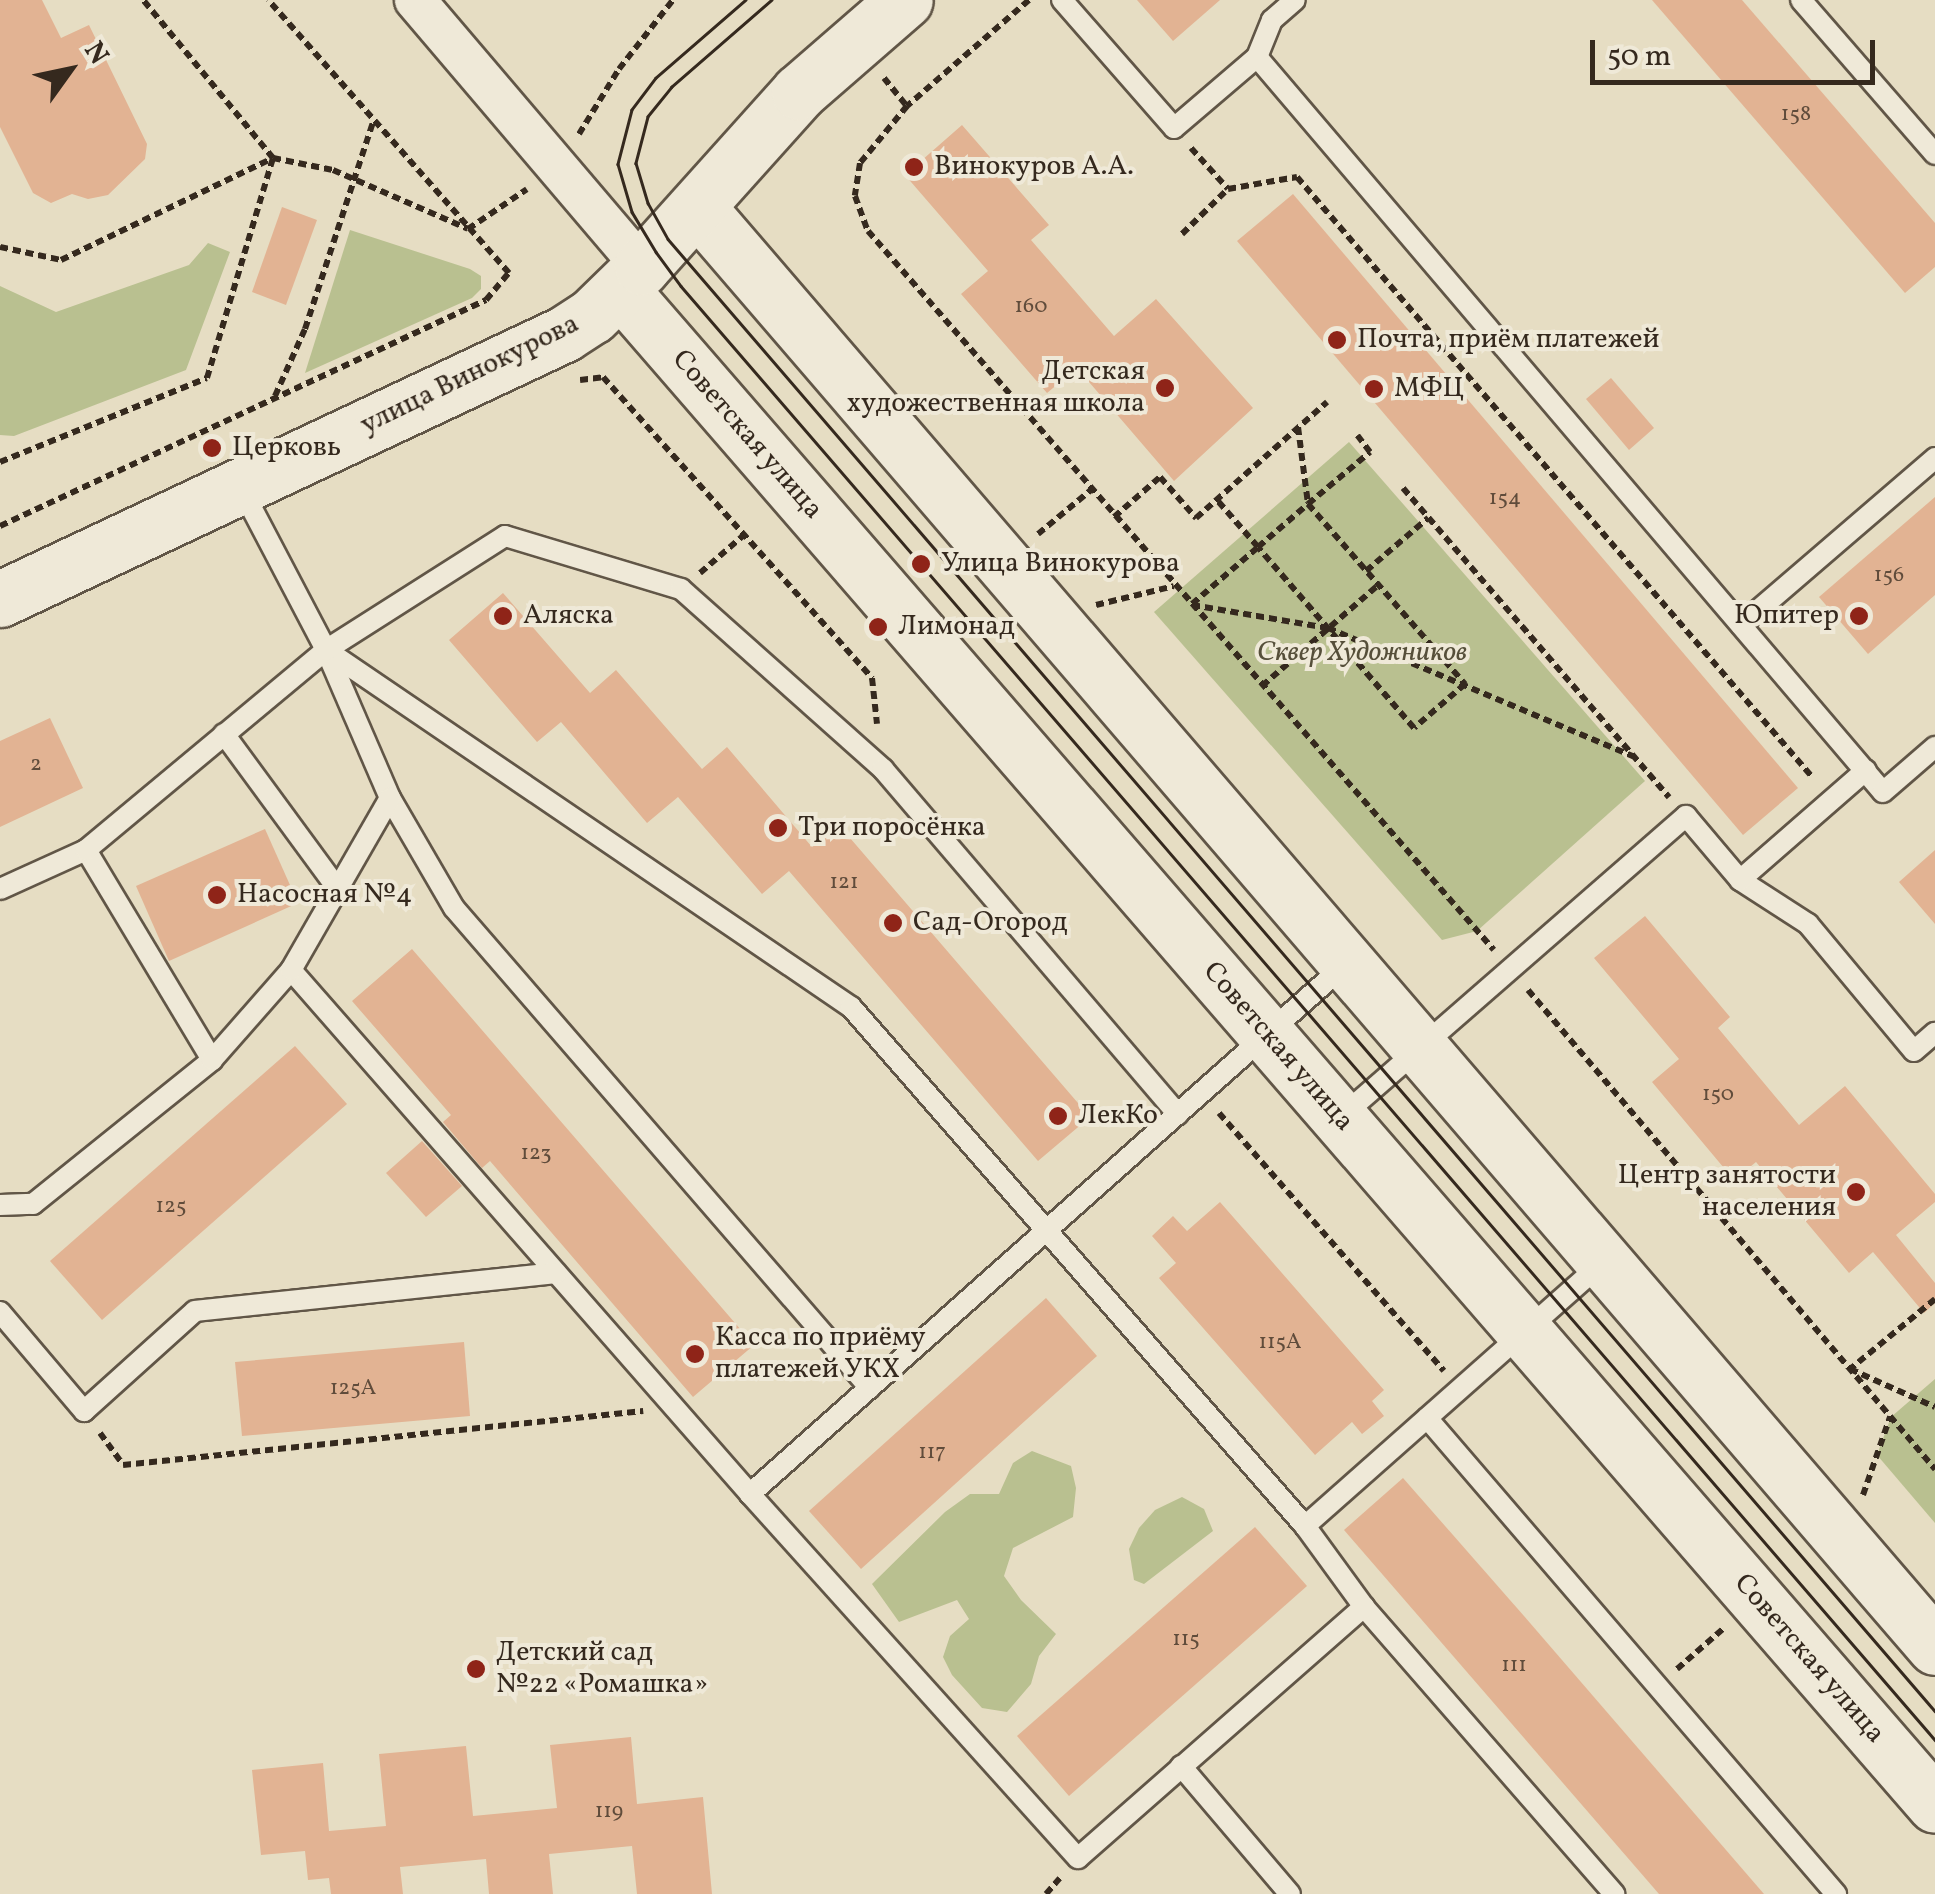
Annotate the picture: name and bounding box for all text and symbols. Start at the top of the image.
north arrow [20,20,120,120]
scale bar [1595,20,1880,82]
text: N [74,34,117,73]
text: 50 m [1607,36,1671,78]
house number: 158 [1781,102,1811,128]
place label: Винокуров А.А. [934,150,1134,184]
marker: Винокуров А.А. [903,156,925,178]
house number: 160 [1015,294,1047,320]
street label: улица Винокурова [355,308,585,442]
place label: Почта, приём платежей [1357,323,1660,357]
marker: Почта, приём платежей [1326,329,1348,351]
street label: Советская улица [664,343,830,527]
place label: Детская художественная школа [847,355,1145,421]
place label: МФЦ [1394,372,1465,406]
marker: Детская художественная школа [1154,377,1176,399]
marker: МФЦ [1363,378,1385,400]
place label: Церковь [232,431,341,465]
marker: Церковь [201,437,223,459]
house number: 154 [1489,486,1521,512]
place label: Улица Винокурова [941,547,1180,581]
marker: Улица Винокурова [910,553,932,575]
house number: 156 [1874,563,1904,589]
place label: Аляска [523,599,614,633]
place label: Юпитер [1734,599,1839,633]
marker: Аляска [492,605,514,627]
marker: Юпитер [1848,605,1870,627]
place label: Лимонад [898,610,1015,644]
marker: Лимонад [867,616,889,638]
park label: Сквер Художников [1257,636,1467,670]
house number: 2 [30,752,42,778]
place label: Три поросёнка [798,811,986,845]
marker: Три поросёнка [767,817,789,839]
house number: 121 [830,870,858,896]
place label: Насосная №4 [237,878,413,912]
marker: Насосная №4 [206,884,228,906]
place label: Сад-Огород [913,906,1067,940]
marker: Сад-Огород [882,912,904,934]
street label: Советская улица [1195,955,1361,1139]
house number: 150 [1702,1082,1734,1108]
place label: ЛекКо [1078,1099,1158,1133]
marker: ЛекКо [1047,1105,1069,1127]
house number: 123 [521,1141,551,1167]
place label: Центр занятости населения [1618,1159,1836,1225]
marker: Центр занятости населения [1845,1181,1867,1203]
house number: 125 [156,1194,186,1220]
place label: Касса по приёму платежей УКХ [715,1321,926,1387]
house number: 115А [1258,1330,1302,1356]
marker: Касса по приёму платежей УКХ [684,1343,706,1365]
house number: 125А [330,1376,376,1402]
house number: 117 [918,1440,946,1466]
street label: Советская улица [1726,1567,1892,1751]
house number: 115 [1172,1627,1200,1653]
place label: Детский сад №22 «Ромашка» [496,1636,709,1702]
house number: 111 [1501,1653,1527,1679]
marker: Детский сад №22 «Ромашка» [465,1658,487,1680]
house number: 119 [595,1799,623,1825]

